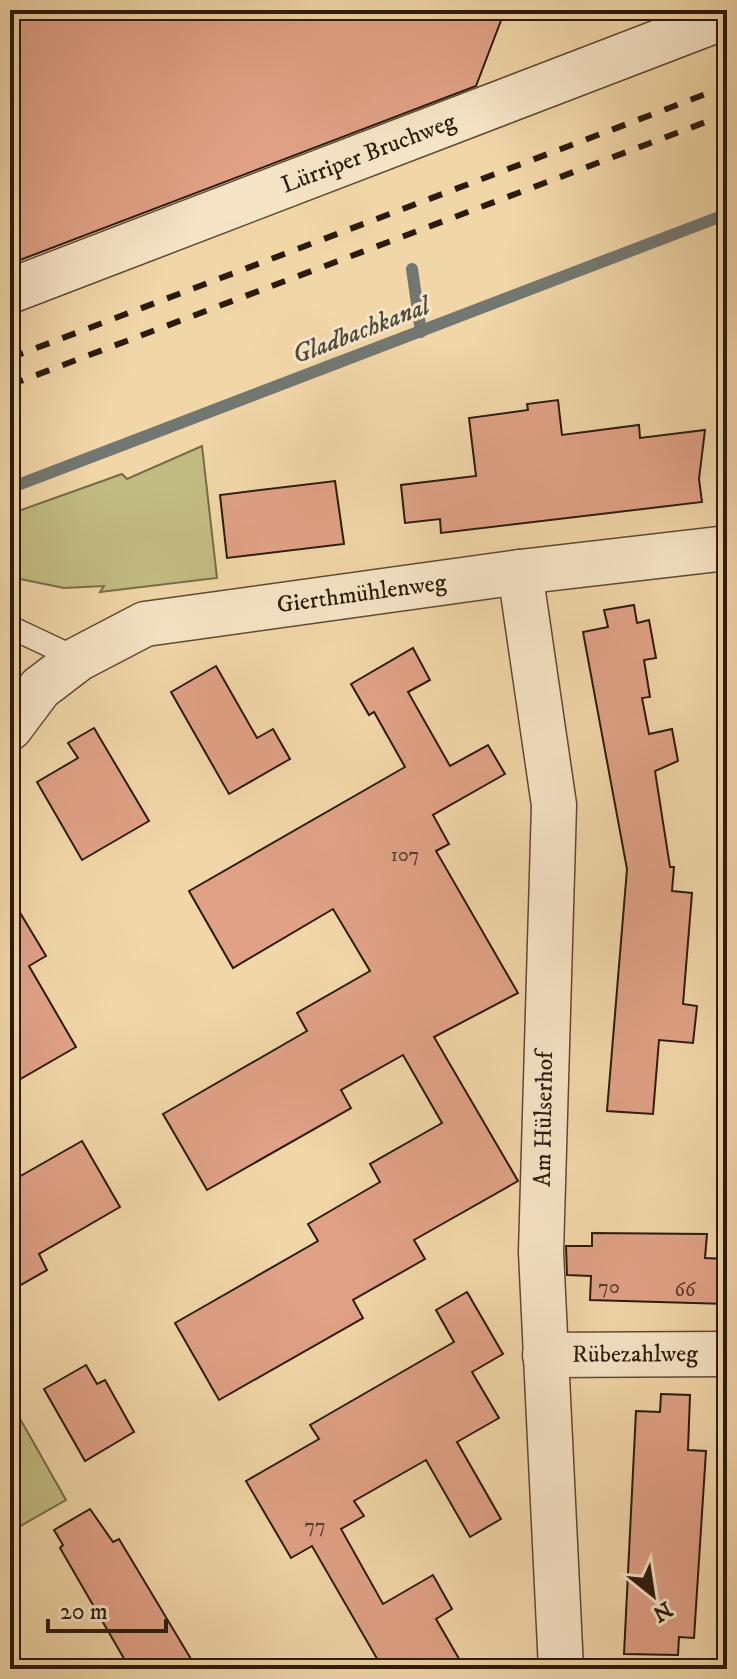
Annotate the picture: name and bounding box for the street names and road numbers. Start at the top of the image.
street label: Lürriper Bruchweg [277,106,460,200]
street label: Gierthmühlenweg [275,567,448,621]
street label: Am Hülserhof [528,1048,560,1187]
street label: Rübezahlweg [572,1339,698,1370]

